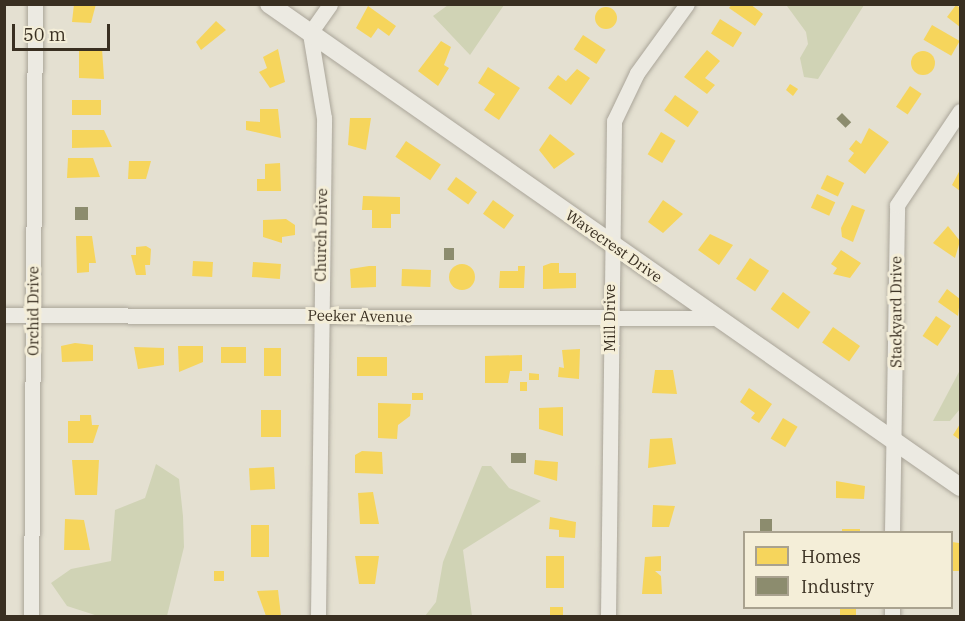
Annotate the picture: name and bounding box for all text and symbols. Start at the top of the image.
scale bar [15,12,112,50]
text: 50 m [23,23,66,46]
street label: Church Drive [311,188,331,282]
street label: Wavecrest Drive [562,206,666,286]
street label: Stackyard Drive [887,256,905,368]
street label: Orchid Drive [24,266,42,356]
street label: Mill Drive [601,284,619,352]
street label: Peeker Avenue [308,306,412,326]
legend [743,531,953,609]
text: Homes [801,545,861,568]
text: Industry [801,575,874,598]

